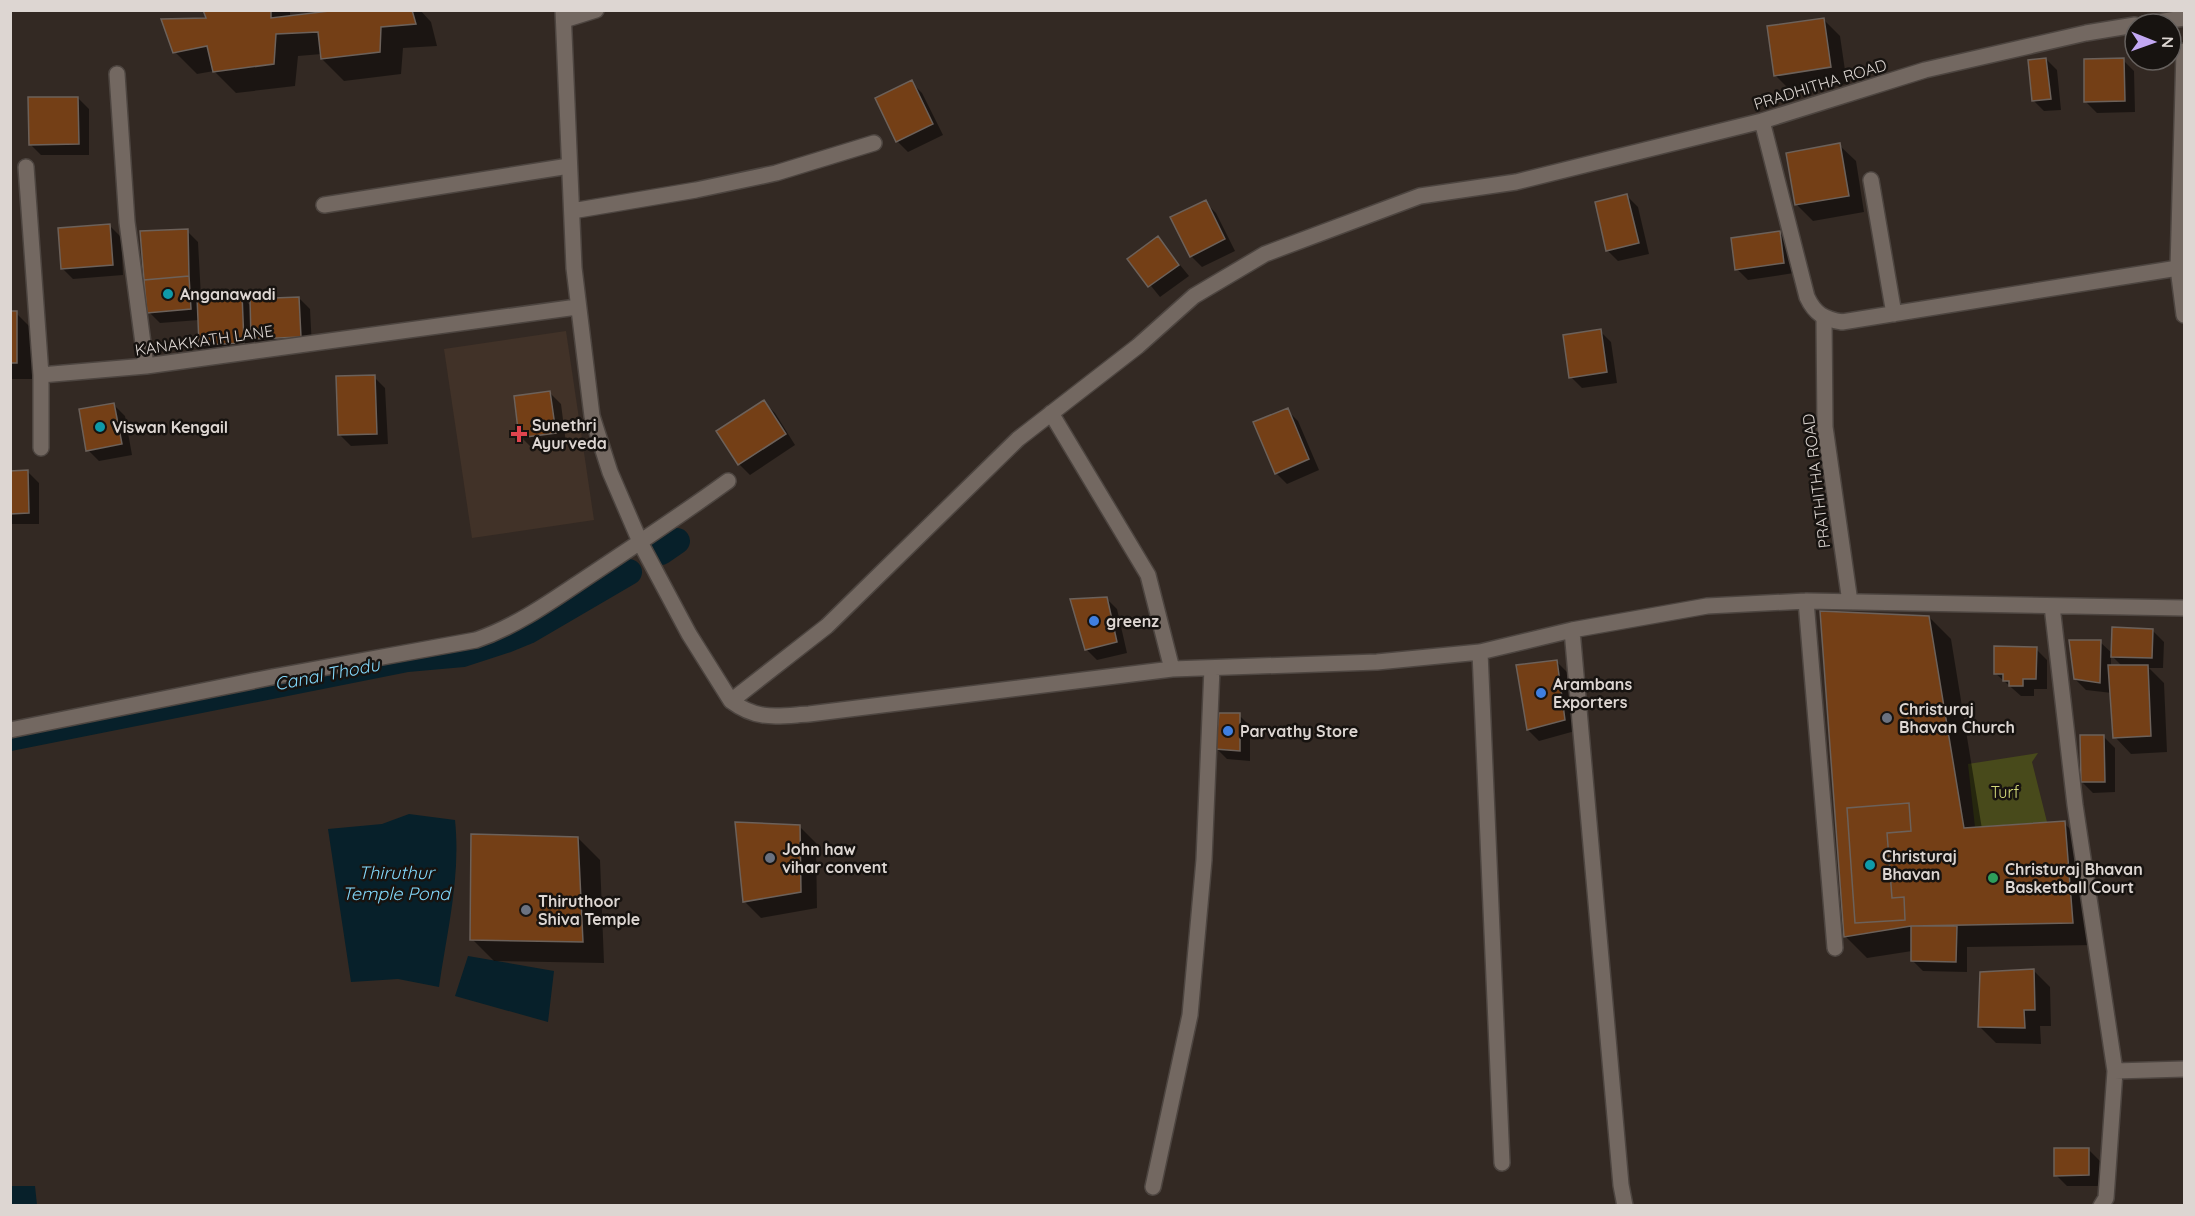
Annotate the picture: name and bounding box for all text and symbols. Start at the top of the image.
north arrow [2123,12,2183,72]
text: N [2158,36,2178,48]
street label: PRADHITHA ROAD [1751,54,1889,114]
place label: Anganawadi [180,284,276,304]
marker: Anganawadi [161,287,175,301]
street label: KANAKKATH LANE [134,320,274,360]
street label: PRATHITHA ROAD [1798,413,1834,549]
place label: Sunethri Ayurveda [532,415,607,453]
place label: Viswan Kengail [112,417,228,437]
marker: Viswan Kengail [93,420,107,434]
marker: Sunethri Ayurveda [510,425,528,443]
place label: greenz [1106,611,1159,631]
marker: greenz [1087,614,1101,628]
water label: Canal Thodu [273,652,383,695]
place label: Arambans Exporters [1553,674,1632,712]
marker: Arambans Exporters [1534,686,1548,700]
place label: Christuraj Bhavan Church [1899,699,2015,737]
marker: Christuraj Bhavan Church [1880,711,1894,725]
place label: Parvathy Store [1240,721,1358,741]
marker: Parvathy Store [1221,724,1235,738]
park label: Turf [1991,782,2020,802]
place label: John haw vihar convent [782,839,888,877]
place label: Christuraj Bhavan [1882,846,1957,884]
marker: John haw vihar convent [763,851,777,865]
marker: Christuraj Bhavan [1863,858,1877,872]
place label: Christuraj Bhavan Basketball Court [2005,859,2143,897]
water label: Thiruthur Temple Pond [342,861,452,905]
marker: Christuraj Bhavan Basketball Court [1986,871,2000,885]
place label: Thiruthoor Shiva Temple [538,891,640,929]
marker: Thiruthoor Shiva Temple [519,903,533,917]

